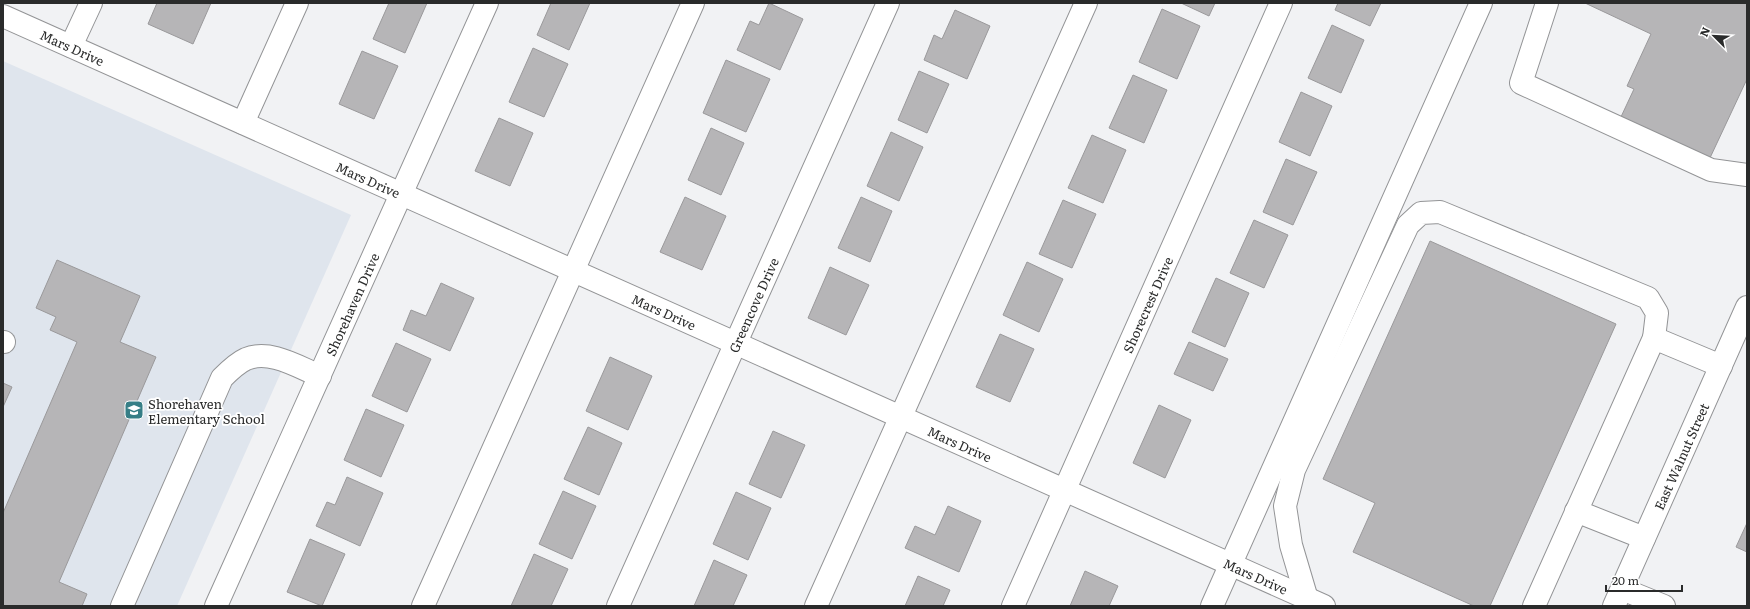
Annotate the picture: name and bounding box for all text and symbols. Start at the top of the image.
north arrow [1694,16,1734,56]
street label: Mars Drive [37,24,108,70]
text: N [1695,24,1713,39]
street label: Mars Drive [333,156,404,202]
street label: Shorehaven Drive [320,249,383,359]
street label: Shorecrest Drive [1117,253,1177,356]
street label: Greencove Drive [723,254,783,355]
street label: Mars Drive [629,289,699,334]
place label: Shorehaven Elementary School [148,394,265,428]
school or university icon: Shorehaven Elementary School [123,399,145,421]
street label: East Walnut Street [1649,399,1713,513]
street label: Mars Drive [925,421,995,466]
street label: Mars Drive [1221,553,1291,598]
scale bar [1606,567,1682,593]
text: 20 m [1612,571,1639,589]

